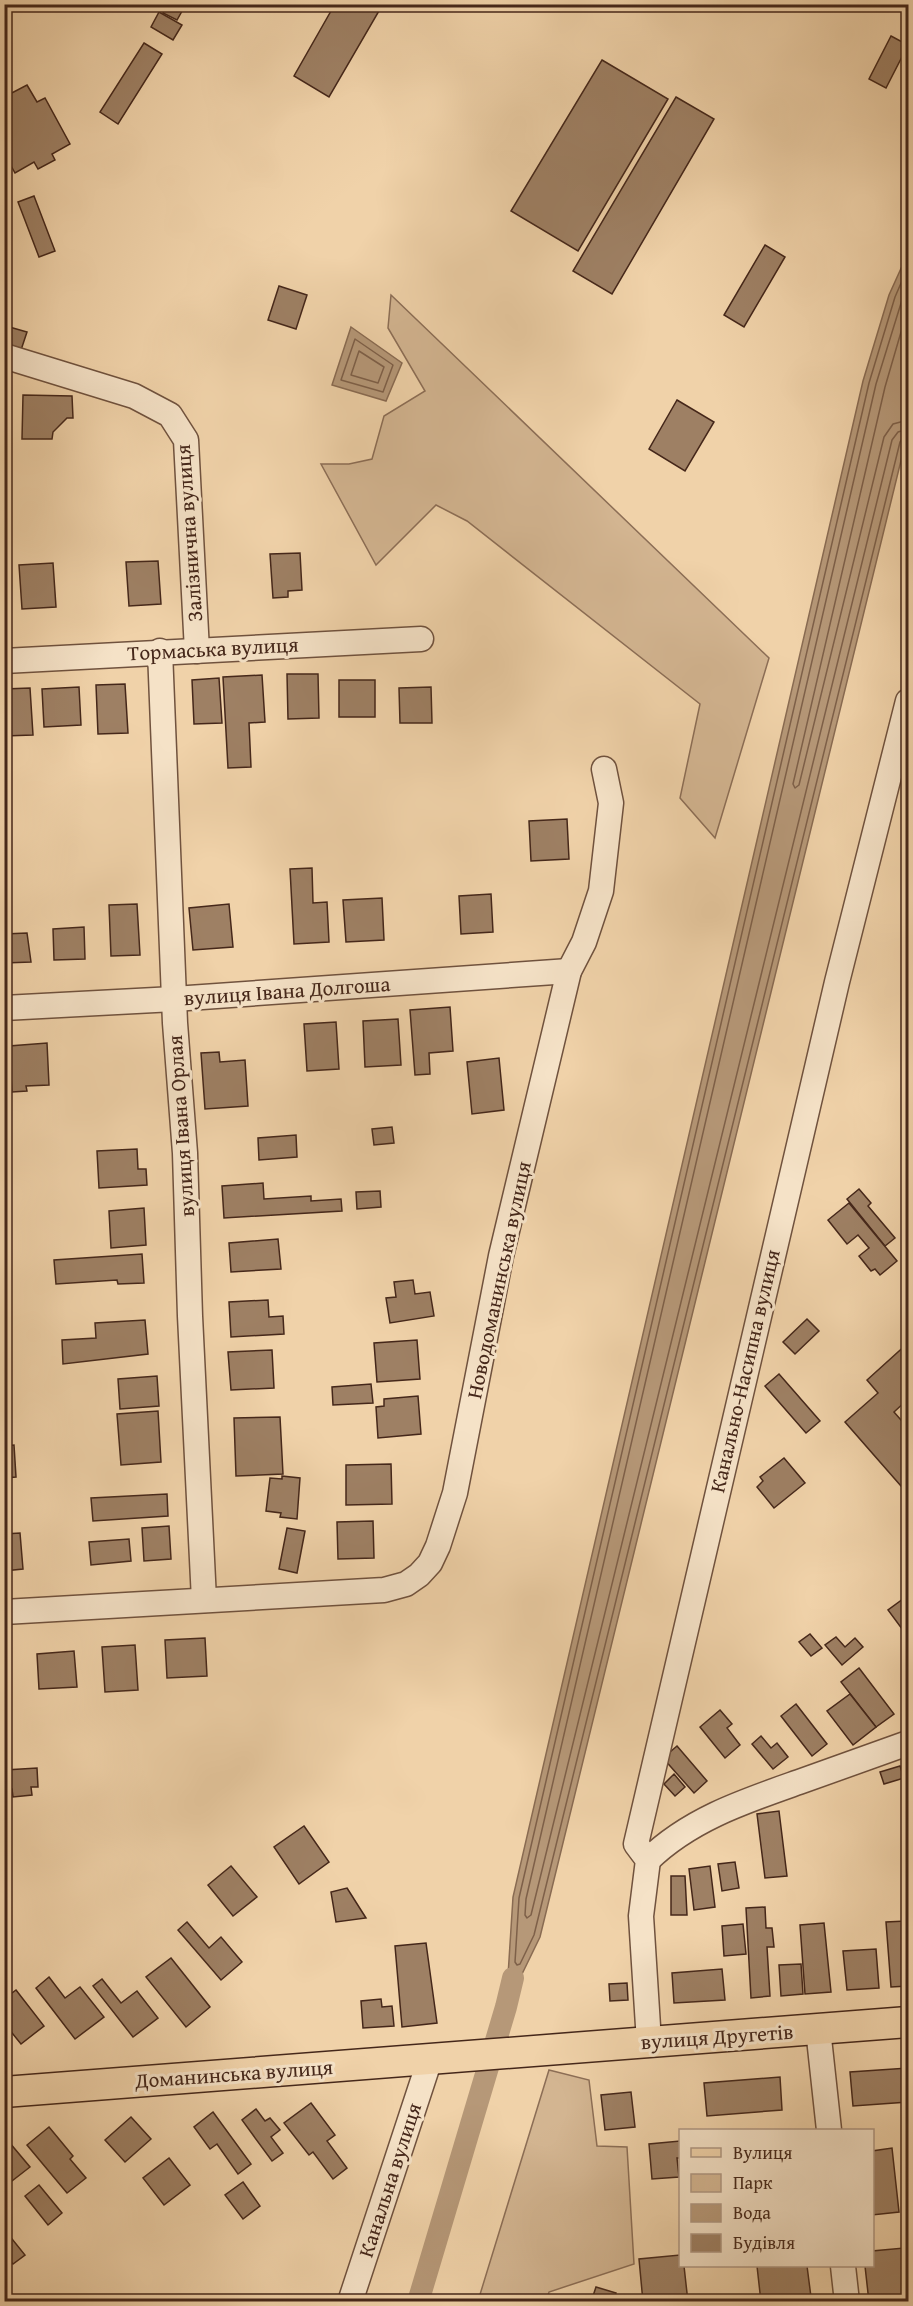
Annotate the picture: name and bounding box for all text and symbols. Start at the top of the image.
street label: Залізнична вулиця [167,443,210,623]
street label: Тормаська вулиця [127,629,300,668]
street label: вулиця Івана Долгоша [183,968,391,1013]
street label: вулиця Івана Орлая [159,1034,202,1218]
street label: Новодоманинська вулиця [458,1158,539,1401]
street label: Канально-Насипна вулиця [701,1246,788,1495]
street label: вулиця Другетів [640,2016,794,2057]
street label: Доманинська вулиця [133,2051,334,2096]
street label: Канальна вулиця [350,2098,429,2261]
legend [679,2129,874,2267]
text: Вулиця [733,2139,792,2166]
text: Парк [733,2169,773,2196]
text: Вода [733,2199,771,2226]
text: Будівля [733,2229,795,2256]

